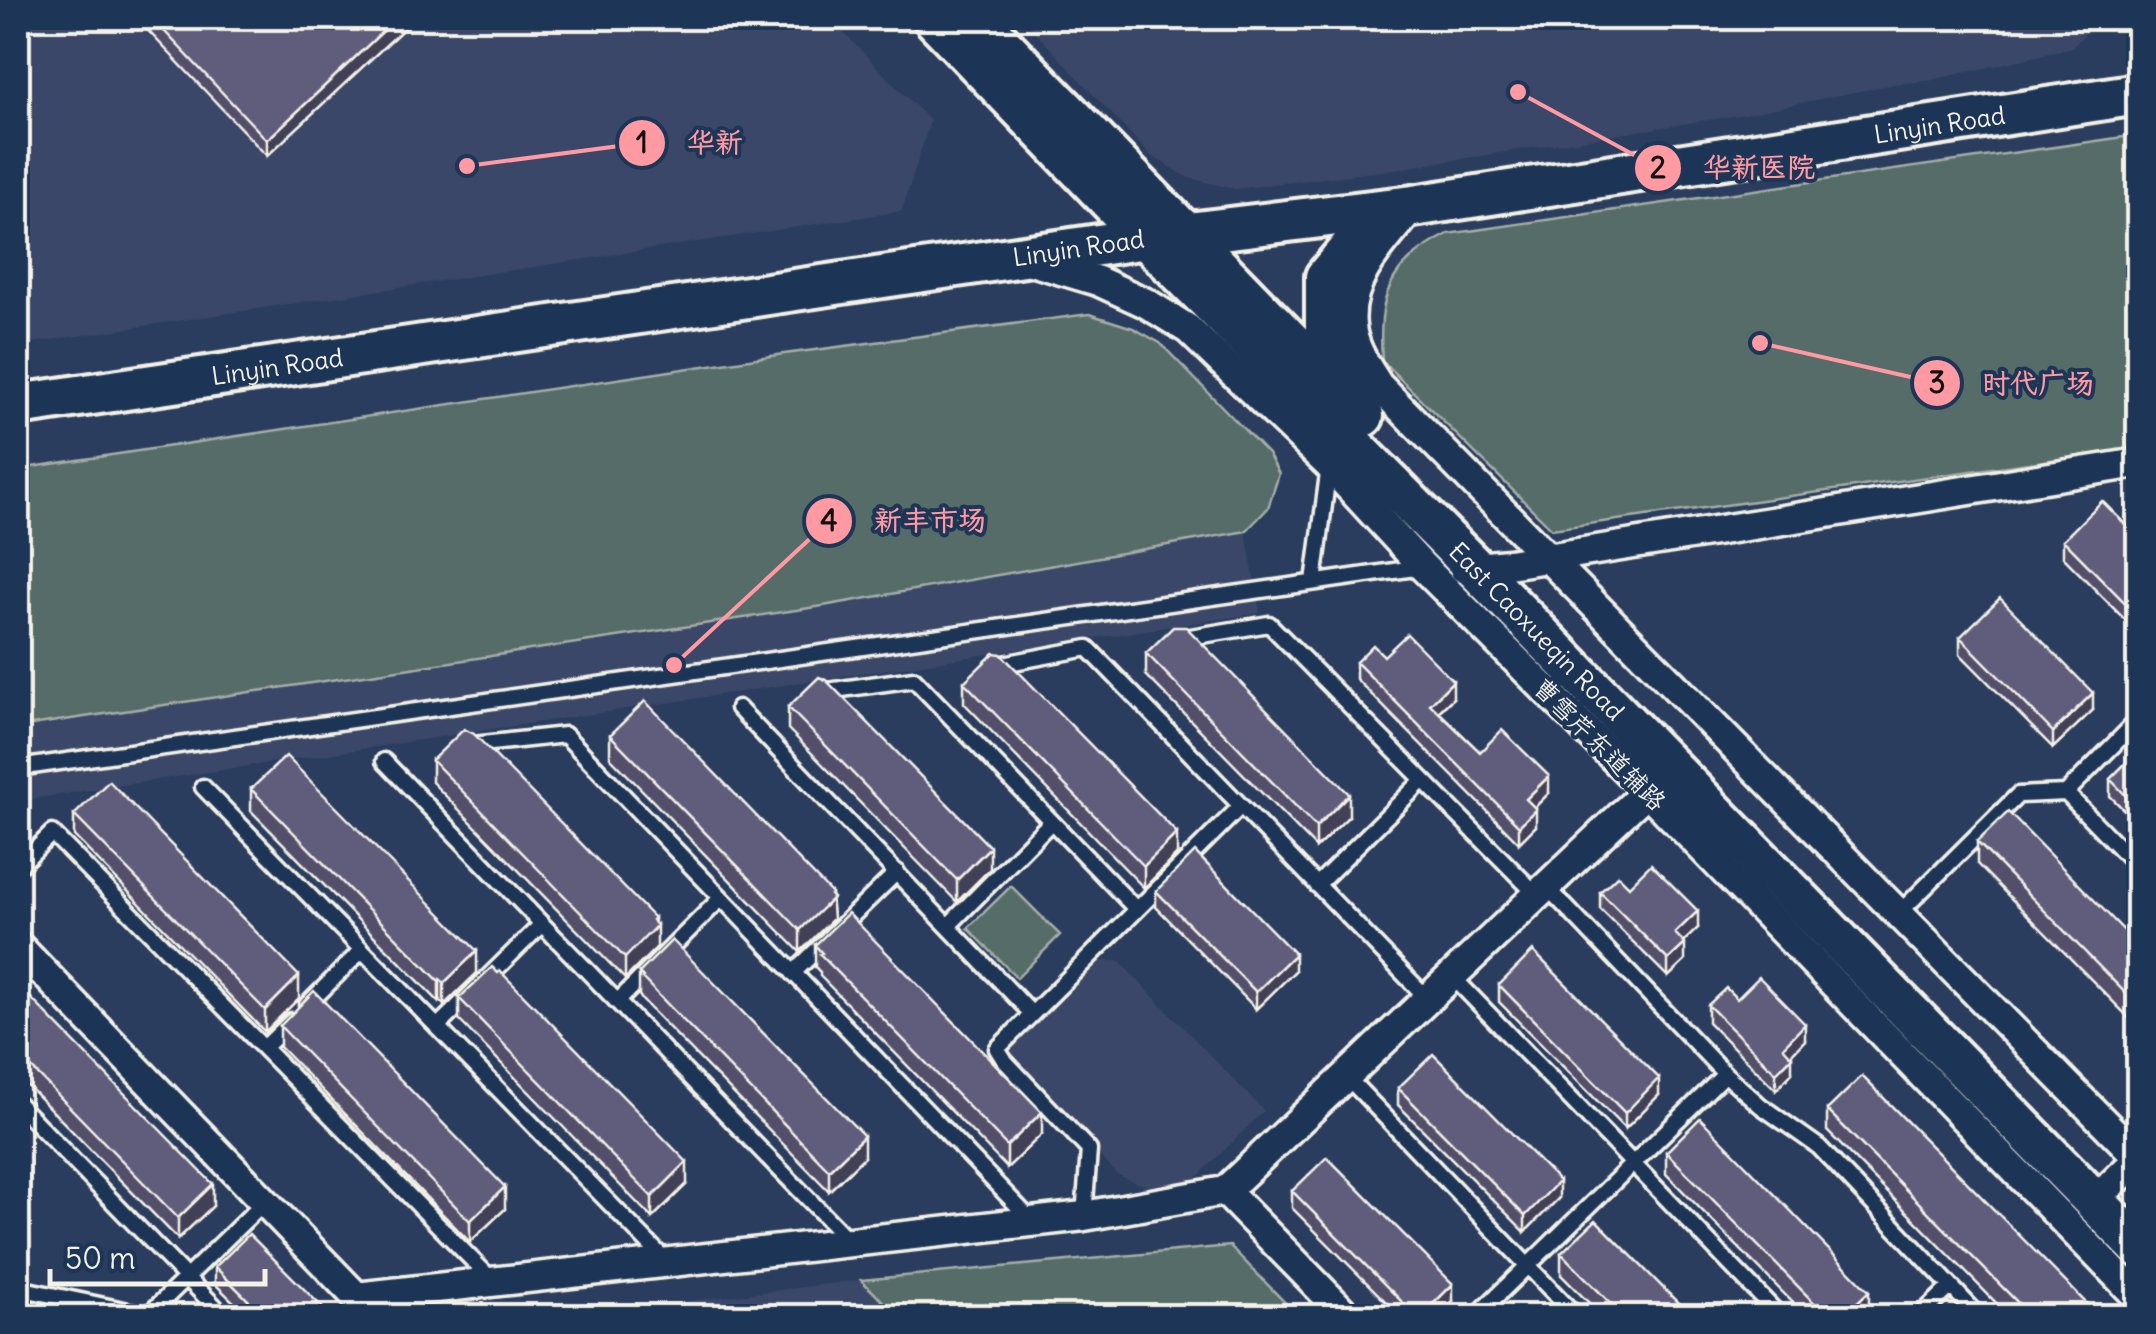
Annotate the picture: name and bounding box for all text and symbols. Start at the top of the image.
street label: Linyin Road [1872,99,2007,151]
callout: 华新 [617,114,763,172]
text: 1 [636,123,648,161]
text: 华新 [687,124,743,160]
callout: 华新医院 [1633,139,1835,197]
text: 2 [1650,148,1666,186]
text: 华新医院 [1703,149,1815,185]
street label: Linyin Road [1011,222,1146,274]
street label: Linyin Road [209,341,345,392]
callout: 时代广场 [1912,354,2114,412]
text: 3 [1928,363,1946,401]
text: 时代广场 [1982,365,2094,401]
callout: 新丰市场 [804,492,1006,550]
text: 4 [820,501,838,539]
text: 新丰市场 [874,502,986,538]
street label: East Caoxueqin Road [1442,535,1631,727]
street label: 曹雪芹东道辅路 [1527,671,1673,817]
scale bar [50,1224,265,1286]
text: 50 m [65,1239,135,1277]

